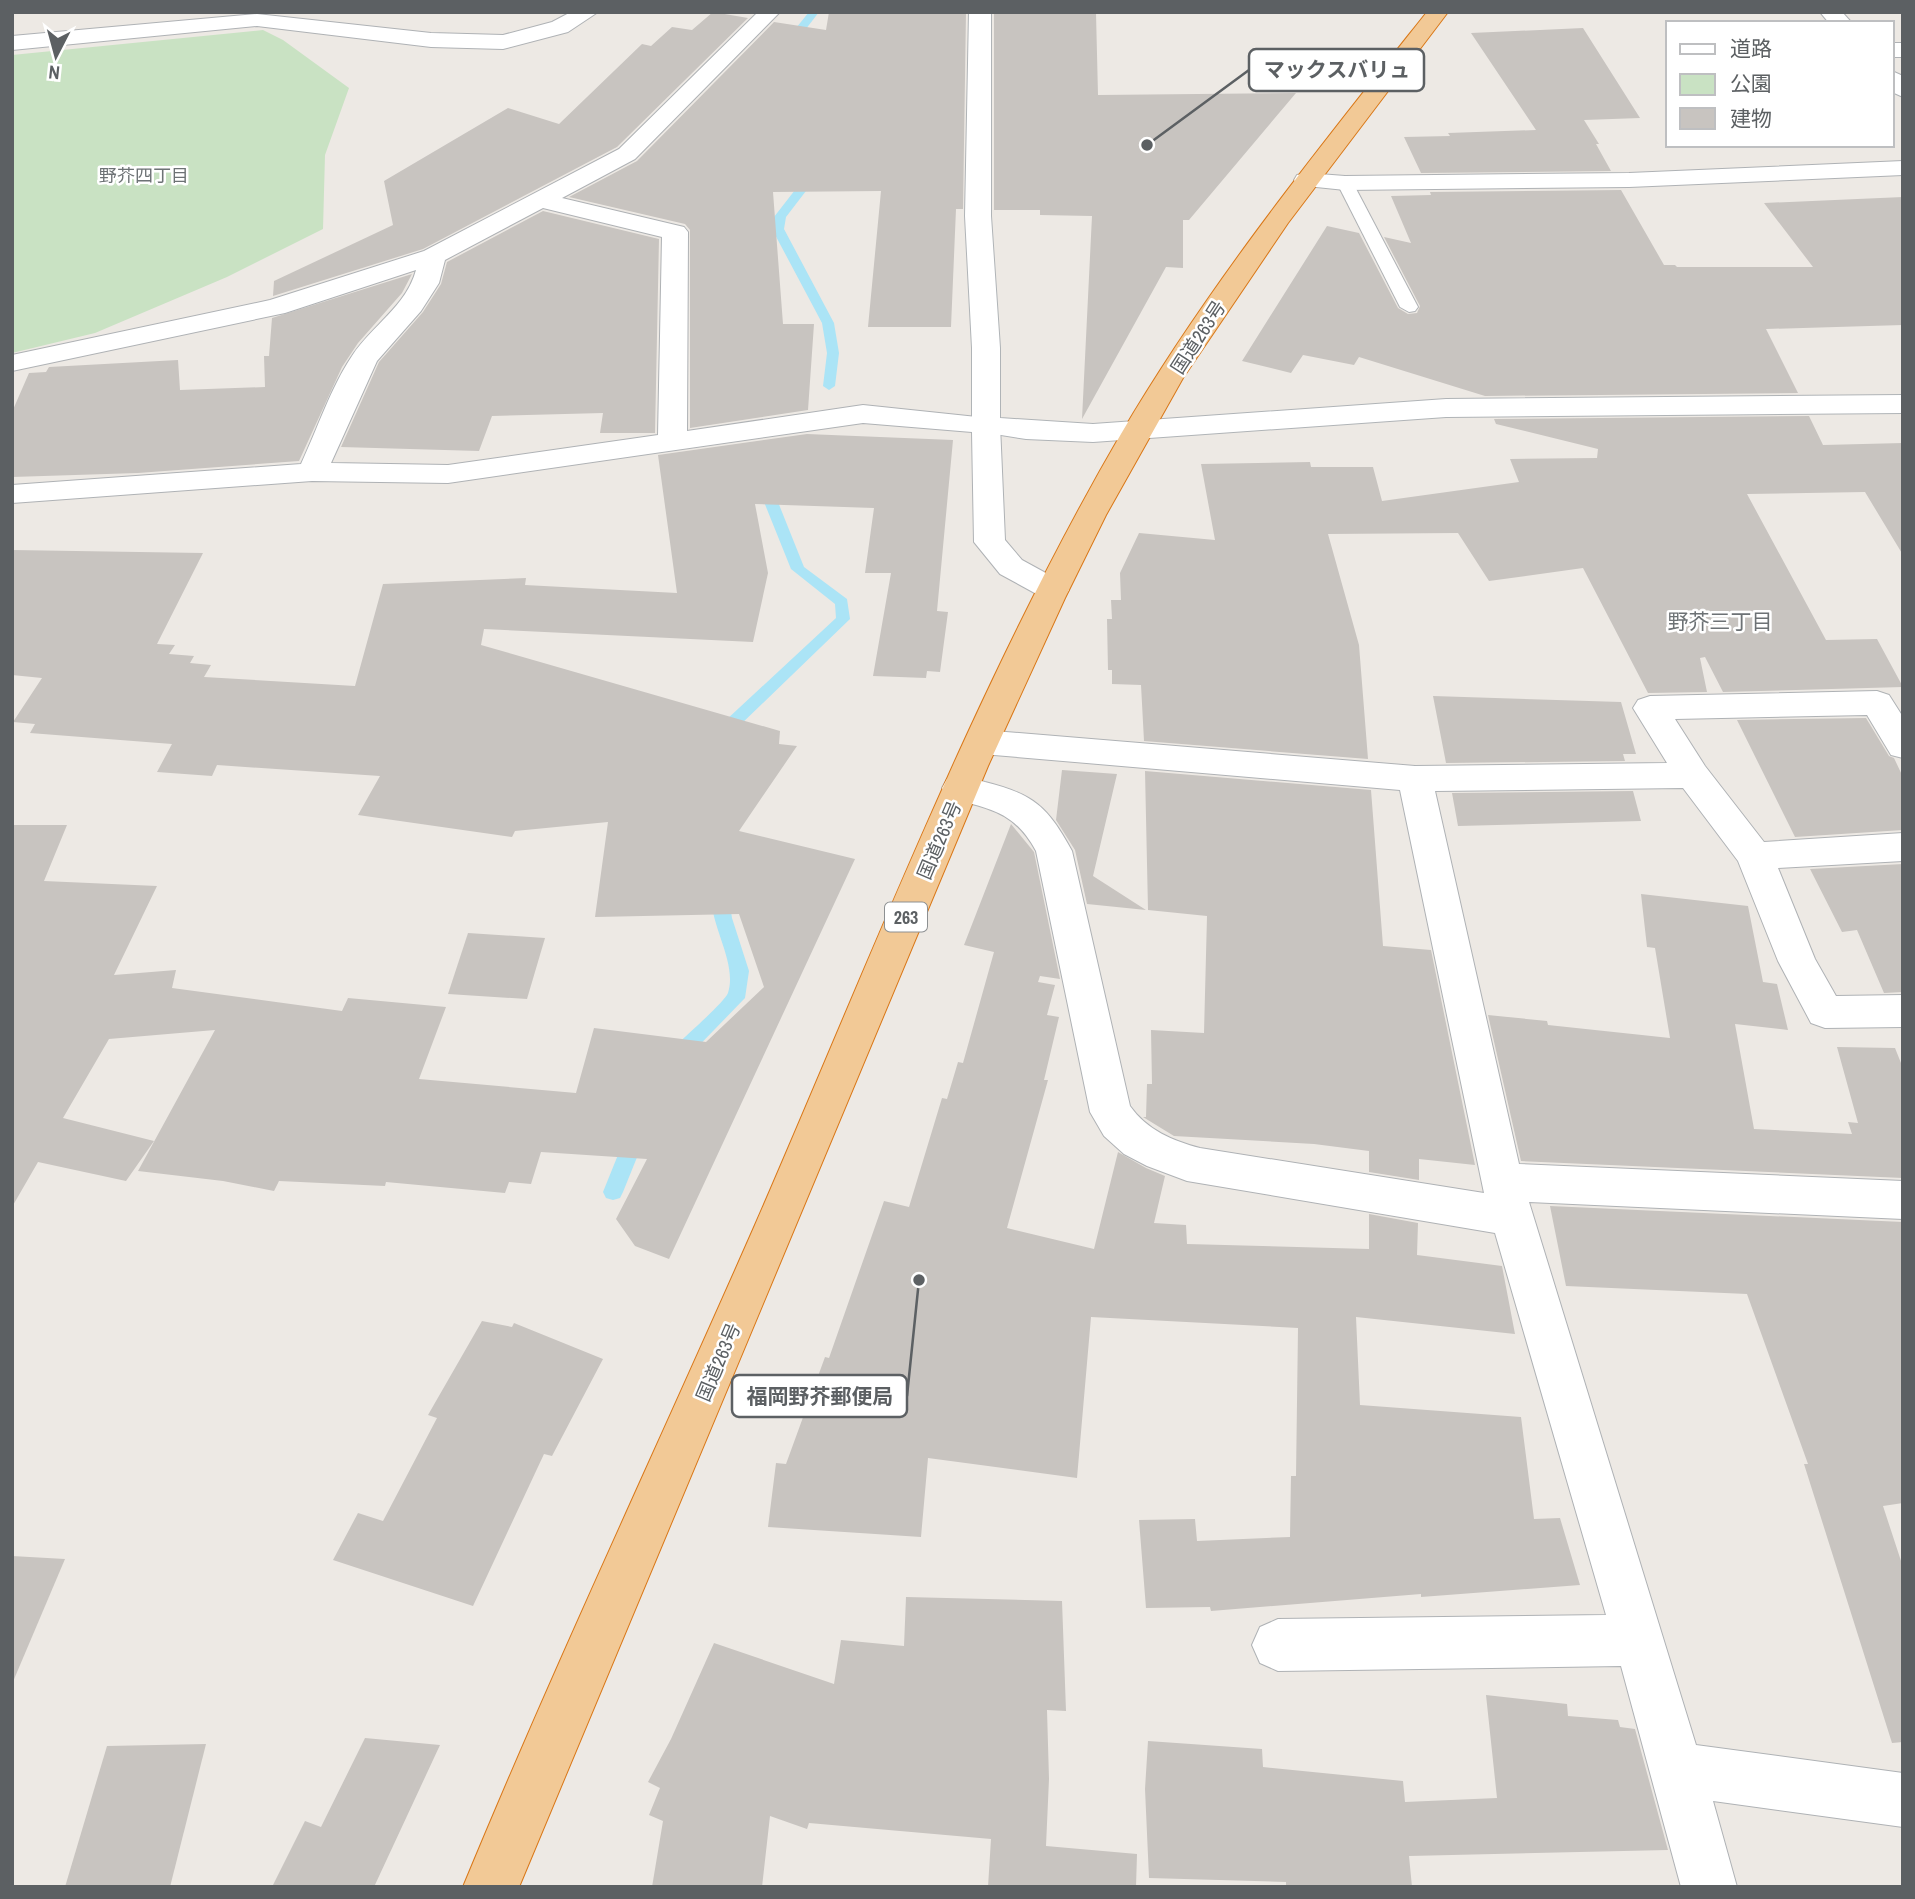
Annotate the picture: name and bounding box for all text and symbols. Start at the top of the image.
north arrow [21,21,91,91]
legend [1666,21,1894,147]
text: 道路 [1730,34,1772,63]
callout: マックスバリュ [1249,49,1424,91]
text: マックスバリュ [1264,55,1410,84]
text: N [47,59,61,86]
text: 公園 [1730,69,1772,98]
text: 建物 [1730,104,1772,133]
district label: 野芥四丁目 [99,163,189,188]
street label: 国道263号 [1164,295,1232,379]
district label: 野芥三丁目 [1668,607,1773,636]
street label: 国道263号 [911,797,967,883]
road number: 263 [885,902,927,932]
street label: 国道263号 [690,1319,746,1405]
callout: 福岡野芥郵便局 [732,1375,907,1417]
text: 福岡野芥郵便局 [747,1382,894,1411]

